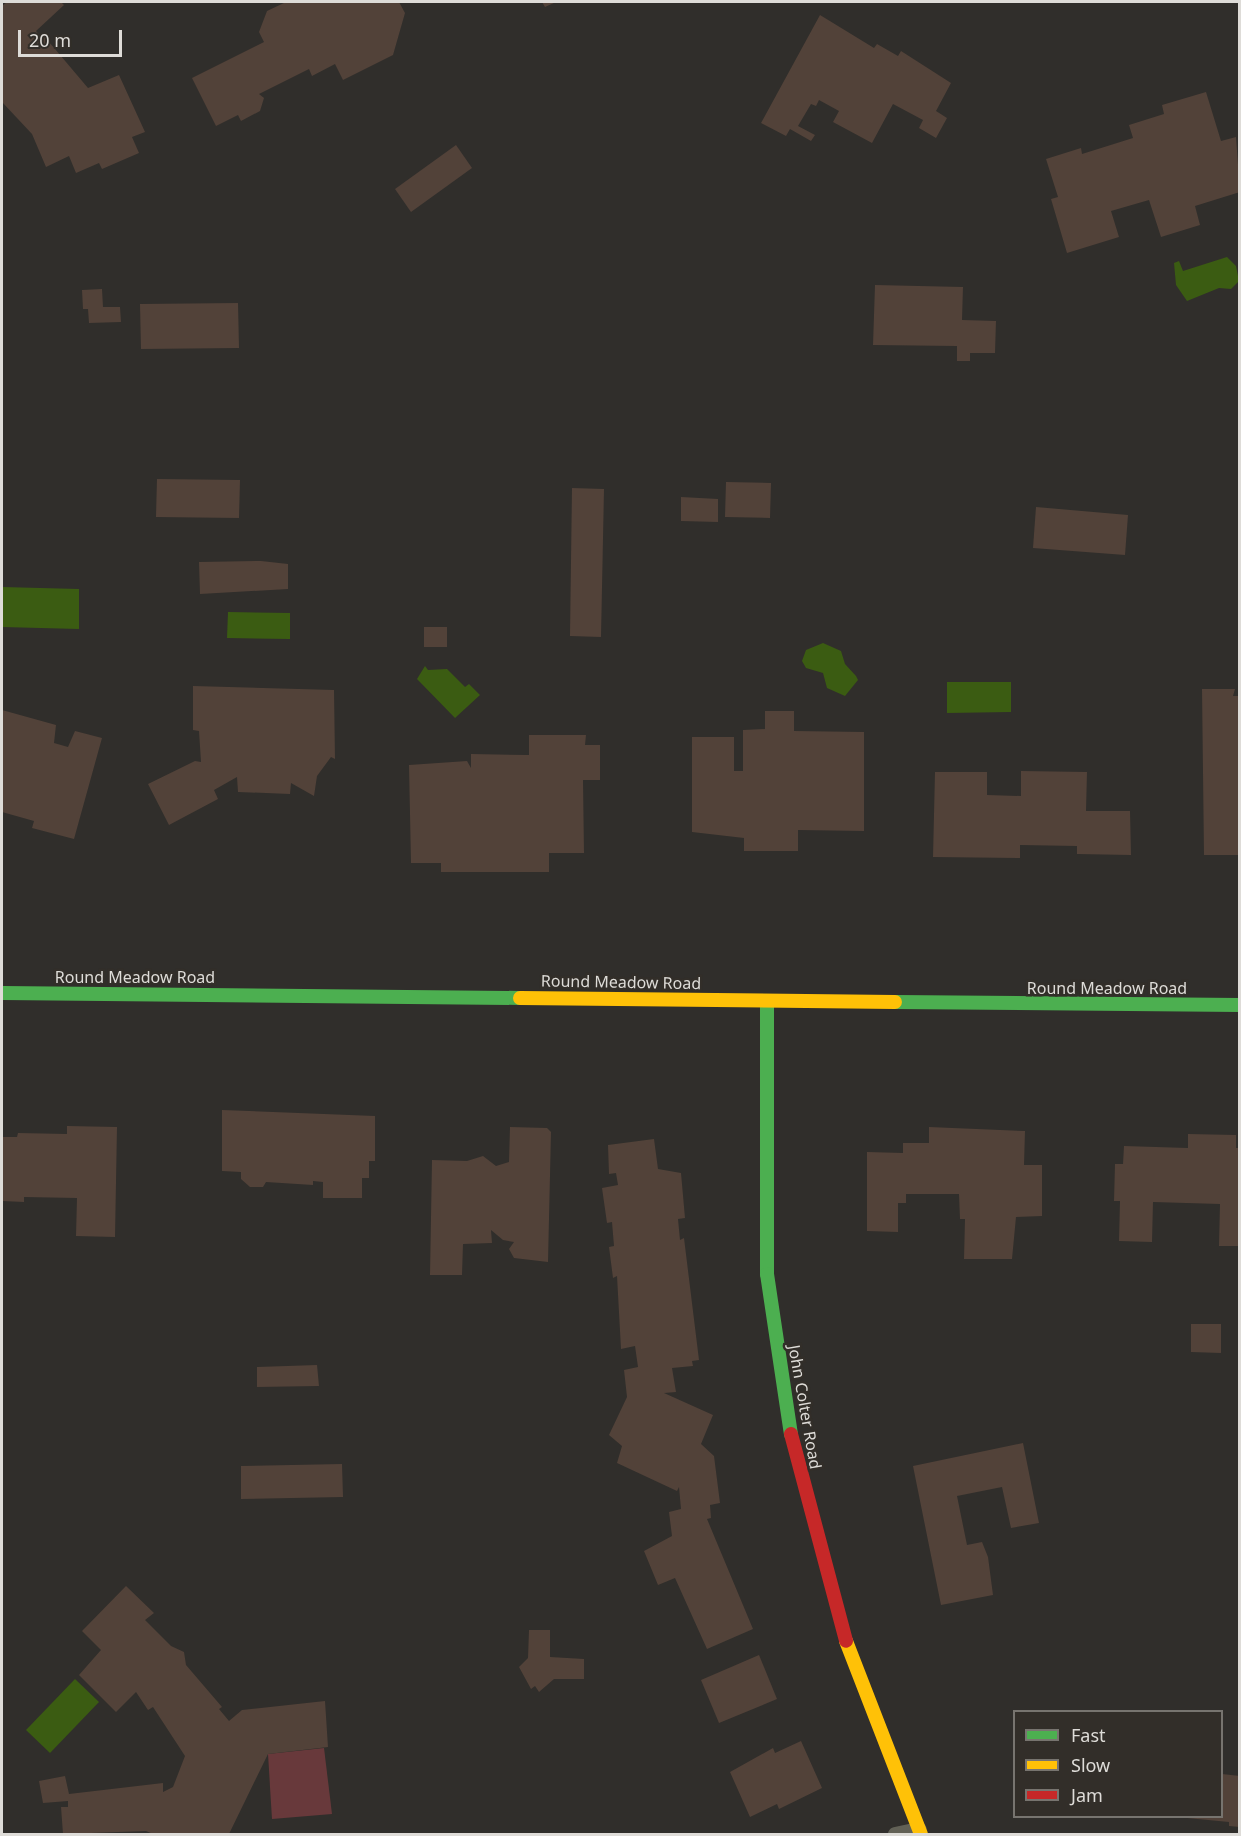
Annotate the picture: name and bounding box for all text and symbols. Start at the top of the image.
scale bar [21,18,124,56]
text: 20 m [29,28,71,52]
street label: Round Meadow Road [55,967,215,987]
street label: Round Meadow Road [541,971,701,993]
street label: Round Meadow Road [1027,978,1187,998]
street label: John Colter Road [785,1343,825,1471]
legend [1013,1710,1223,1818]
text: Fast [1071,1723,1106,1747]
text: Slow [1071,1753,1110,1777]
text: Jam [1071,1783,1103,1807]

